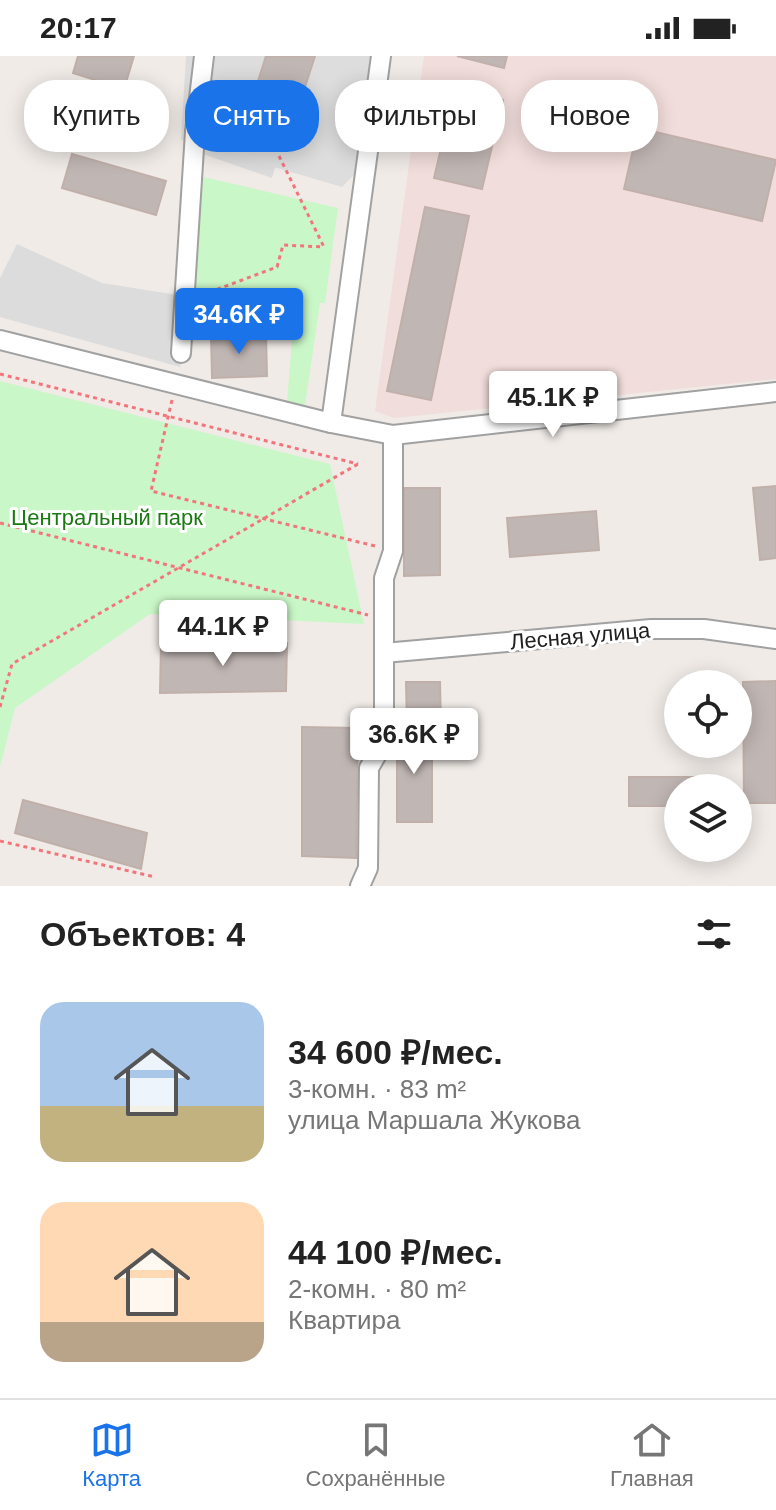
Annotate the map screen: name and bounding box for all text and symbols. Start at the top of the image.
text: 20:17 [40,11,117,44]
chip: Купить [24,80,169,152]
chip: Снять [185,80,319,152]
chip: Фильтры [335,80,505,152]
chip: Новое [521,80,658,152]
pin: 34.6K ₽ [165,288,313,356]
text: 34.6K ₽ [193,299,285,329]
pin: 45.1K ₽ [479,371,627,439]
text: 45.1K ₽ [507,382,599,412]
park label: Центральный парк [11,505,203,530]
pin: 44.1K ₽ [149,600,297,668]
text: 44.1K ₽ [177,611,269,641]
street label: Лесная улица [509,617,652,655]
map controls [664,670,752,862]
button: locate [664,670,752,758]
pin: 36.6K ₽ [340,708,488,776]
text: 36.6K ₽ [368,719,460,749]
button: layers [664,774,752,862]
icon: filters [692,912,736,956]
text: Объектов: 4 [40,915,245,953]
text: 34 600 ₽/мес. [288,1033,503,1071]
icon: home [104,1034,200,1130]
text: 3-комн. · 83 m² [288,1074,466,1104]
text: улица Маршала Жукова [288,1105,581,1135]
text: 44 100 ₽/мес. [288,1233,503,1271]
icon: home [104,1234,200,1330]
text: 2-комн. · 80 m² [288,1274,466,1304]
text: Квартира [288,1305,400,1335]
tab: Карта [82,1418,141,1492]
tab: Сохранённые [306,1418,446,1492]
tab: Главная [610,1418,694,1492]

